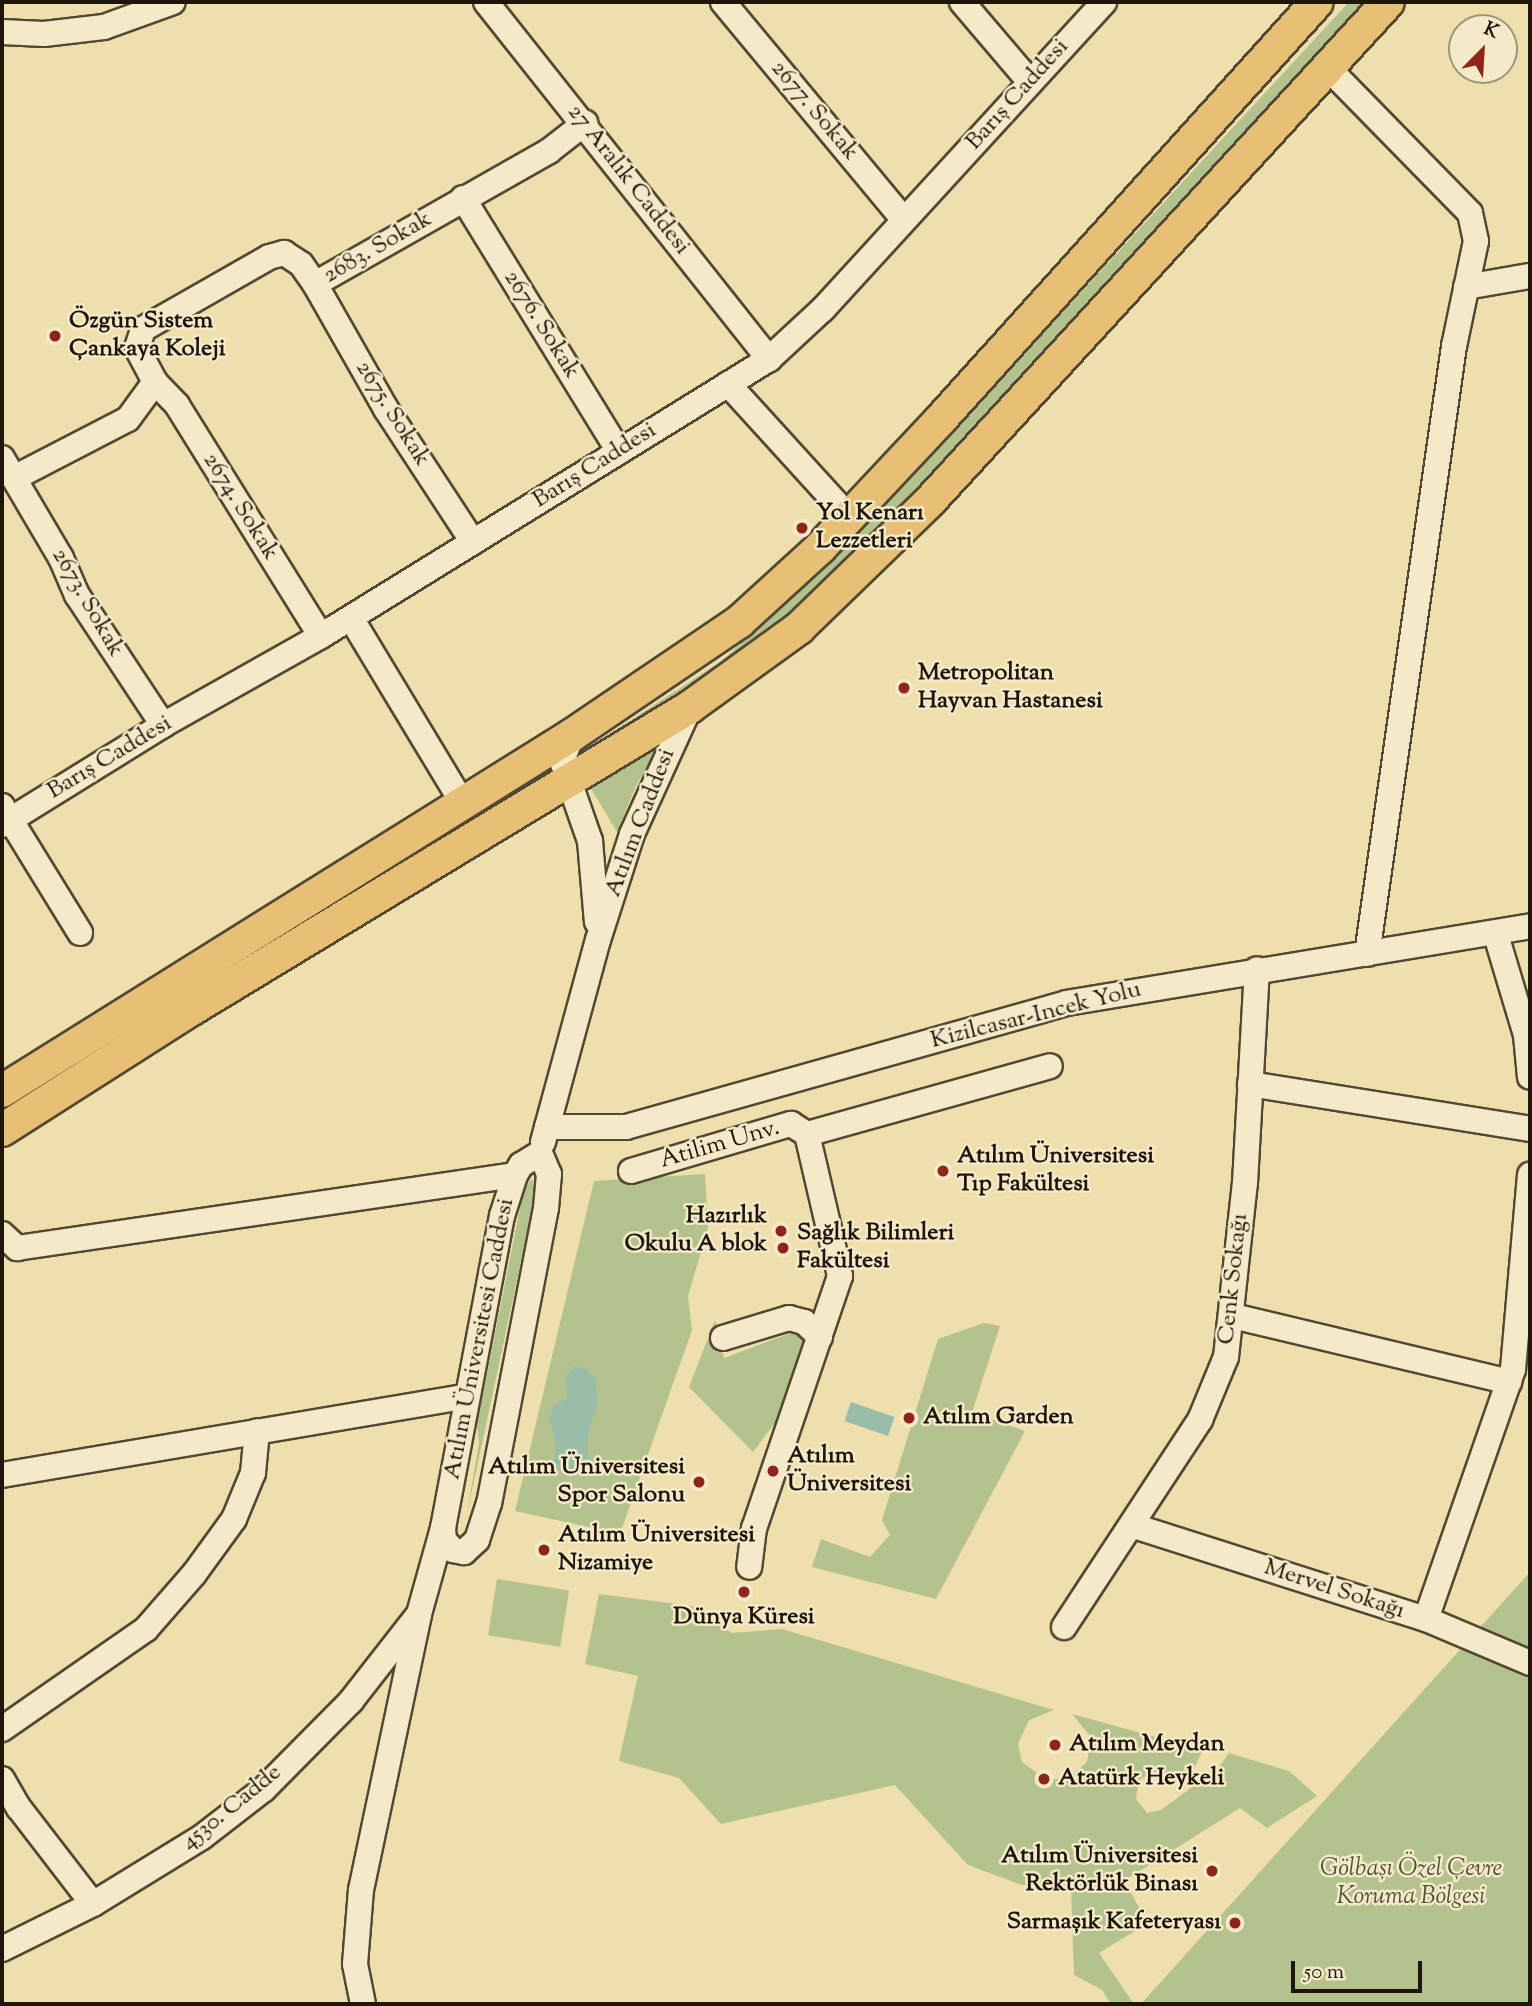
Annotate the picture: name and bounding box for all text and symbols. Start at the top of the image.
north arrow [1448,14,1518,84]
text: K [1479,16,1503,46]
street label: Barış Caddesi [960,33,1076,157]
street label: 2677. Sokak [764,55,864,167]
street label: 27 Aralık Caddesi [560,99,696,261]
street label: 2683. Sokak [319,205,437,291]
street label: 2676. Sokak [496,265,586,385]
place label: Özgün Sistem Çankaya Koleji [69,308,225,364]
marker: Özgün Sistem Çankaya Koleji [47,328,63,344]
street label: 2675. Sokak [348,356,436,472]
street label: Barış Caddesi [528,417,662,515]
street label: 2674. Sokak [196,448,284,566]
place label: Yol Kenarı Lezzetleri [816,500,924,556]
marker: Yol Kenarı Lezzetleri [794,520,810,536]
street label: 2673. Sokak [44,544,130,662]
place label: Metropolitan Hayvan Hastanesi [918,660,1103,716]
marker: Metropolitan Hayvan Hastanesi [896,680,912,696]
street label: Barış Caddesi [43,710,177,806]
street label: Atılım Caddesi [600,745,682,901]
street label: Kizilcasar-Incek Yolu [928,976,1144,1056]
street label: Atilim Unv. [657,1114,783,1176]
place label: Atılım Üniversitesi Tıp Fakültesi [957,1143,1154,1199]
marker: Atılım Üniversitesi Tıp Fakültesi [935,1163,951,1179]
street label: Atılım Üniversitesi Caddesi [439,1196,521,1482]
place label: Hazırlık Okulu A blok [625,1203,767,1259]
street label: Cenk Sokağı [1213,1212,1255,1346]
place label: Sağlık Bilimleri Fakültesi [797,1220,954,1276]
marker: Hazırlık Okulu A blok [773,1223,789,1239]
marker: Sağlık Bilimleri Fakültesi [775,1240,791,1256]
place label: Atılım Garden [923,1404,1074,1432]
marker: Atılım Garden [901,1410,917,1426]
place label: Atılım Üniversitesi [787,1443,911,1499]
place label: Atılım Üniversitesi Spor Salonu [488,1454,685,1510]
marker: Atılım Üniversitesi [765,1463,781,1479]
marker: Atılım Üniversitesi Spor Salonu [691,1474,707,1490]
place label: Atılım Üniversitesi Nizamiye [558,1522,755,1578]
marker: Atılım Üniversitesi Nizamiye [536,1542,552,1558]
street label: Mervel Sokağı [1260,1554,1408,1626]
marker: Dünya Küresi [736,1584,752,1600]
place label: Dünya Küresi [673,1604,815,1632]
place label: Atılım Meydan [1069,1731,1225,1759]
marker: Atılım Meydan [1047,1737,1063,1753]
street label: 4530. Cadde [176,1759,288,1857]
place label: Atatürk Heykeli [1058,1765,1224,1793]
marker: Atatürk Heykeli [1036,1771,1052,1787]
place label: Atılım Üniversitesi Rektörlük Binası [1001,1843,1198,1899]
park label: Gölbaşı Özel Çevre Koruma Bölgesi [1320,1856,1502,1912]
marker: Atılım Üniversitesi Rektörlük Binası [1204,1863,1220,1879]
place label: Sarmaşık Kafeteryası [1007,1909,1221,1937]
marker: Sarmaşık Kafeteryası [1227,1915,1243,1931]
scale bar [1294,1946,1425,1990]
text: 50 m [1304,1958,1344,1988]

